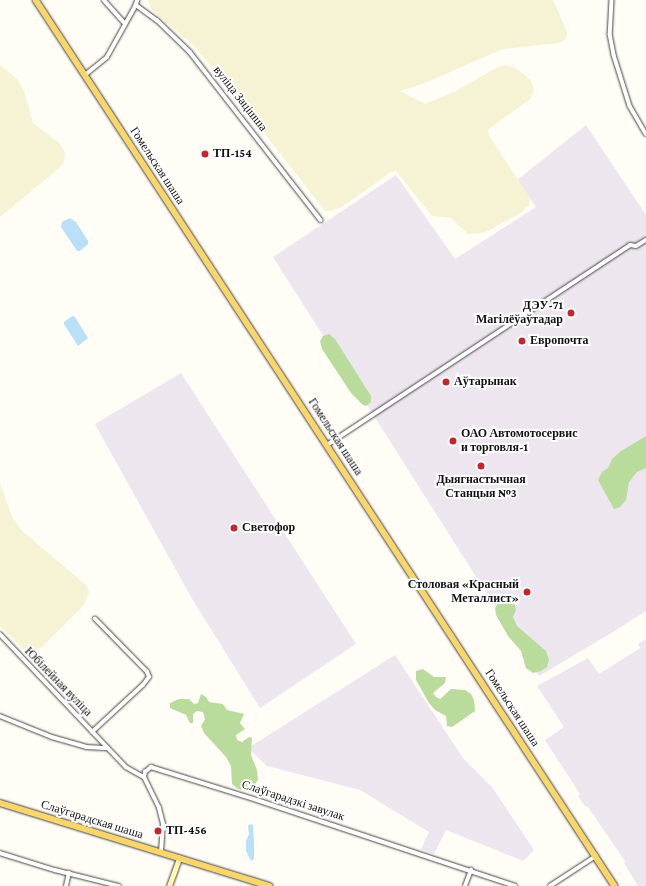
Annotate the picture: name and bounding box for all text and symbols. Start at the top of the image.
street label: вуліца Зацішша [210,63,270,135]
street label: Гомельская шаша [127,125,187,207]
place label: ТП-154 [213,147,252,161]
marker: ТП-154 [200,149,210,159]
place label: ДЭУ-71 Магілёўаўтадар [476,299,563,327]
marker: ДЭУ-71 Магілёўаўтадар [566,308,576,318]
place label: Европочта [530,334,589,348]
marker: Европочта [517,336,527,346]
place label: Аўтарынак [454,375,517,389]
marker: Аўтарынак [441,377,451,387]
street label: Гомельская шаша [305,396,365,478]
place label: ОАО Автомотосервис и торговля-1 [461,427,578,455]
marker: ОАО Автомотосервис и торговля-1 [448,436,458,446]
marker: Дыягнастычная Станцыя №3 [476,461,486,471]
place label: Дыягнастычная Станцыя №3 [436,473,526,501]
place label: Светофор [242,521,295,535]
marker: Светофор [229,523,239,533]
place label: Столовая «Красный Металлист» [408,578,519,606]
marker: Столовая «Красный Металлист» [522,587,532,597]
street label: Юбілейная вуліца [21,644,95,720]
street label: Гомельская шаша [482,667,542,749]
street label: Слаўгарадзкі завулак [240,778,346,824]
street label: Слаўгарадская шаша [39,798,145,842]
place label: ТП-456 [166,824,207,838]
marker: ТП-456 [153,826,163,836]

